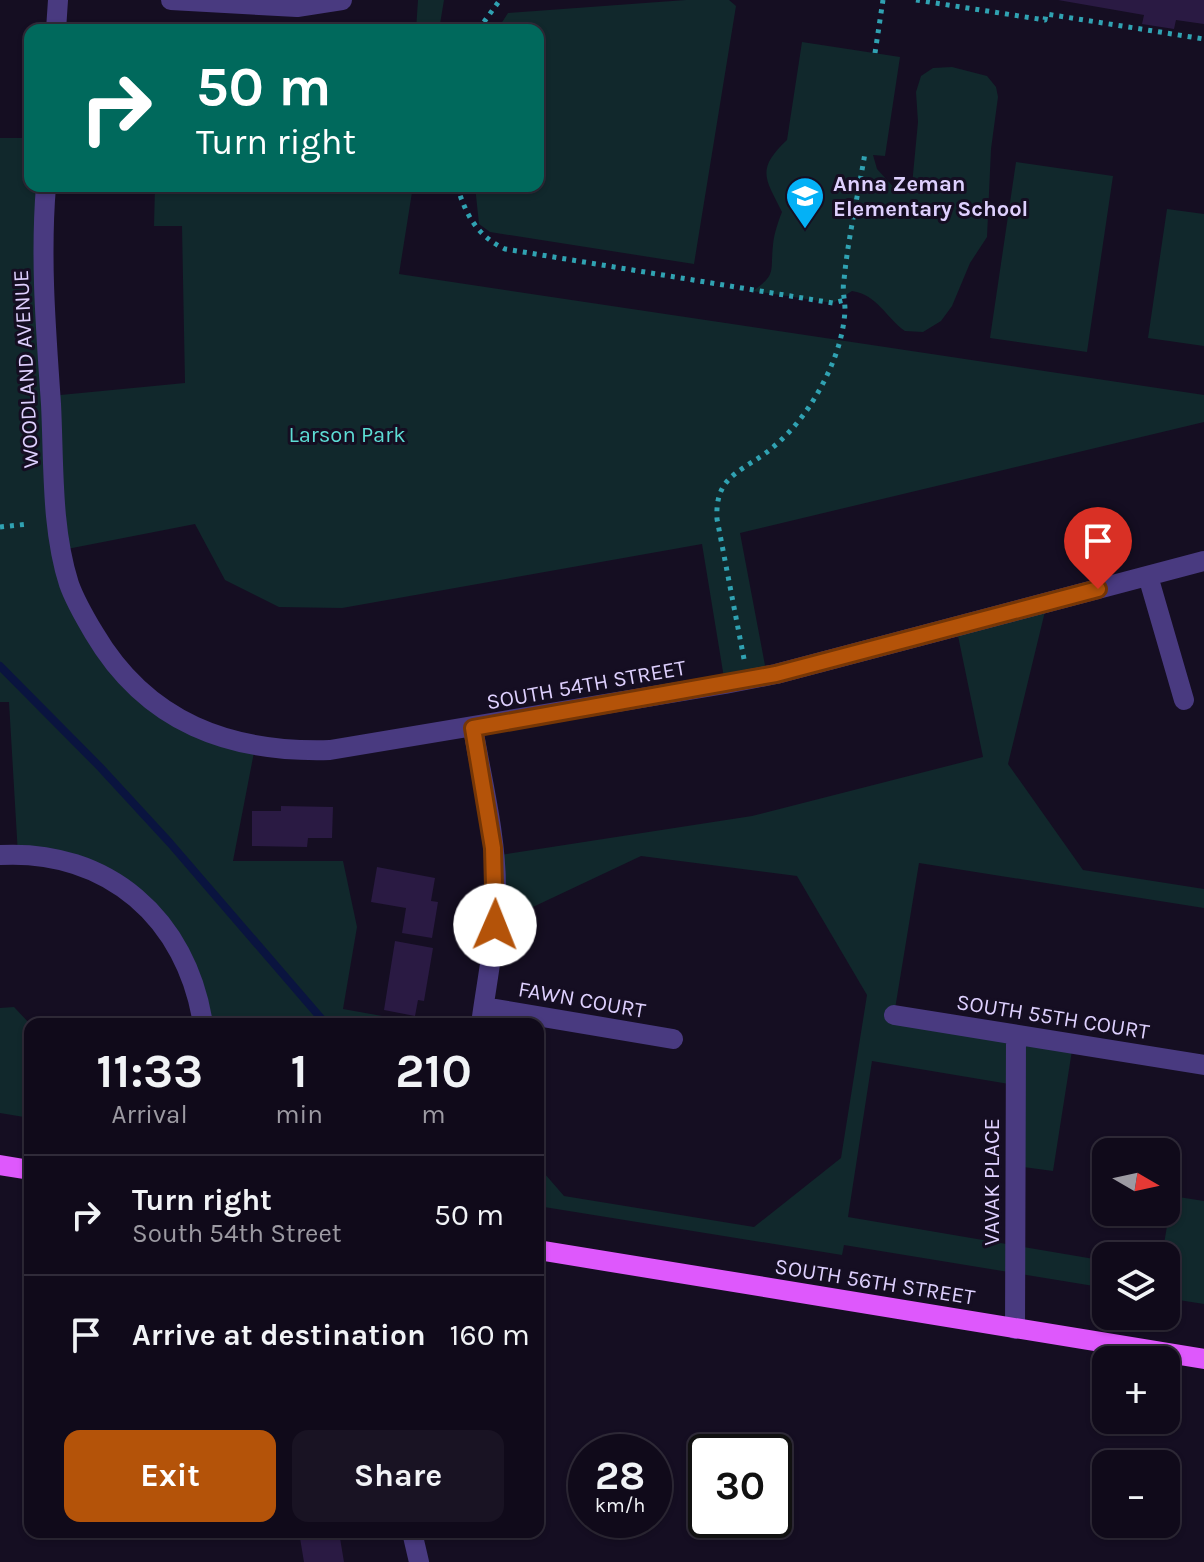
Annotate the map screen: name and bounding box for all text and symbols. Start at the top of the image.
text: 50 m [196,54,331,119]
icon: right [64,56,168,160]
text: Turn right [196,121,356,163]
place label: Anna Zeman Elementary School [833,171,1028,222]
school or university icon: Anna Zeman Elementary School [784,175,826,230]
street label: WOODLAND AVENUE [8,269,44,469]
park label: Larson Park [288,422,406,448]
pin [1064,507,1132,589]
icon: arrive [1076,519,1120,563]
street label: SOUTH 54TH STREET [484,655,688,715]
position arrow [453,883,537,967]
street label: FAWN COURT [516,976,647,1024]
street label: SOUTH 55TH COURT [954,989,1151,1045]
text: 11:33 [96,1043,203,1099]
text: 1 [291,1043,308,1099]
text: 210 [395,1043,472,1099]
text: Arrival [112,1099,188,1130]
text: min [275,1099,323,1130]
text: m [421,1099,446,1130]
street label: VAVAK PLACE [979,1118,1005,1246]
north arrow [1092,1138,1180,1226]
map controls [1092,1138,1180,1538]
text: Turn right [132,1182,272,1218]
icon: right [64,1193,108,1237]
text: 50 m [434,1197,504,1233]
text: South 54th Street [132,1218,342,1249]
button: layers [1092,1242,1180,1330]
street label: SOUTH 56TH STREET [773,1253,977,1311]
icon: arrive [64,1313,108,1357]
text: Arrive at destination [132,1317,426,1353]
text: 160 m [450,1317,530,1353]
button: + [1092,1346,1180,1434]
button: Exit [64,1430,276,1522]
button: Share [292,1430,504,1522]
speed limit sign: 30 [688,1434,792,1538]
button: − [1092,1450,1180,1538]
text: 28 [595,1452,645,1499]
text: km/h [595,1494,645,1517]

